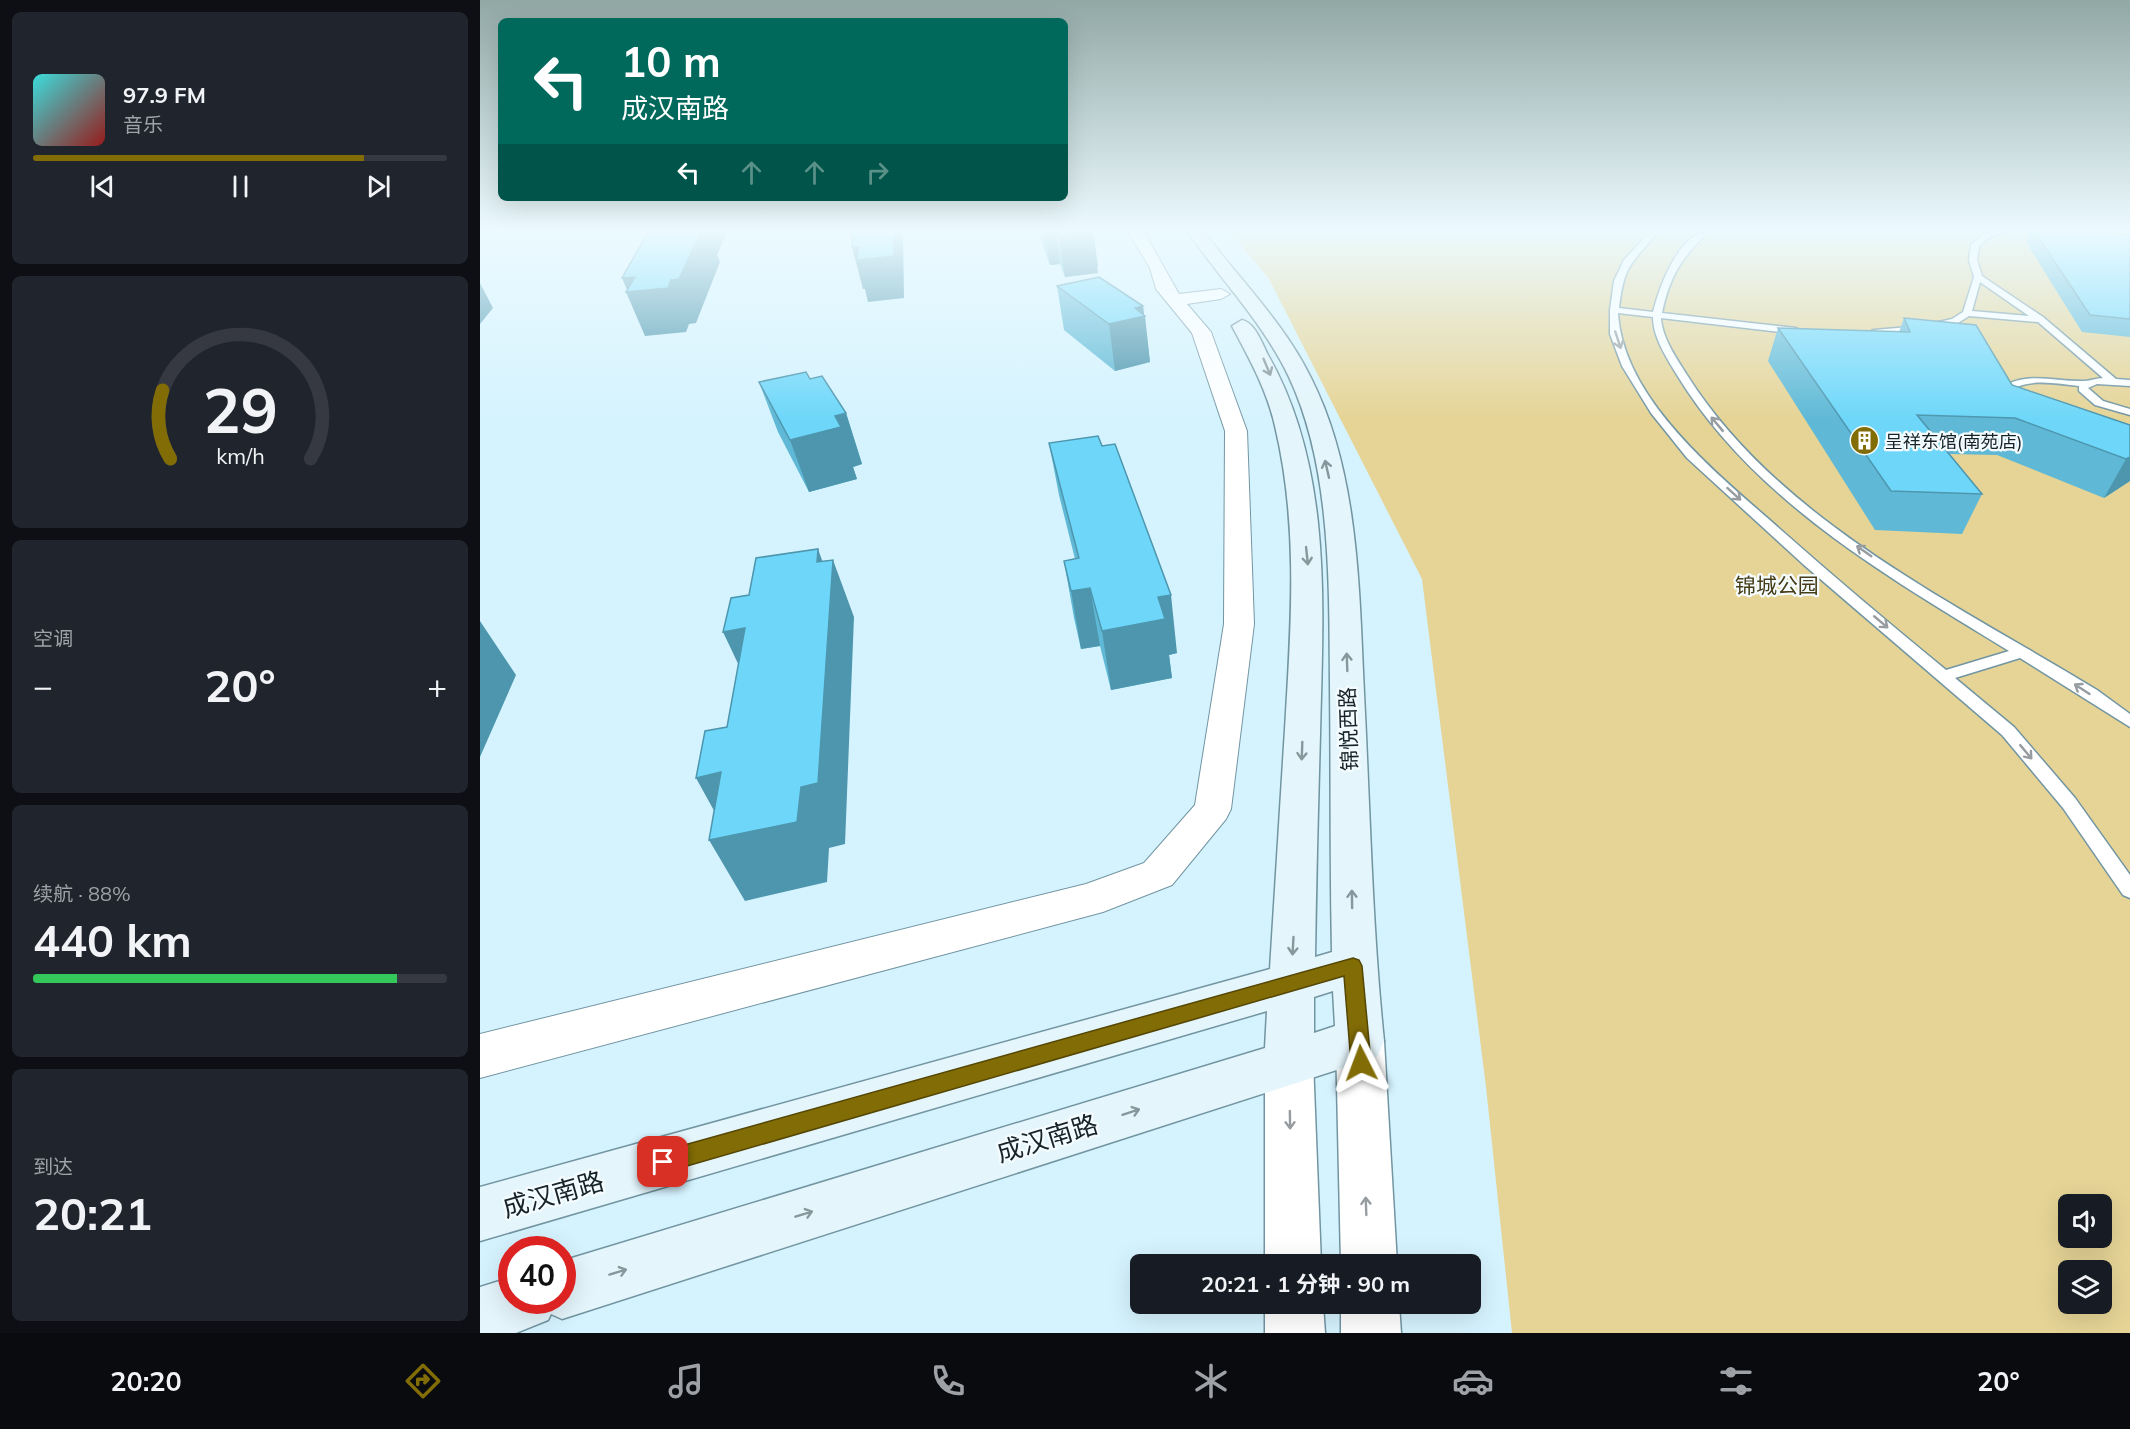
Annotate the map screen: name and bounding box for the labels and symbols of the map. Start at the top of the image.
one-way arrow [1613,330,1624,349]
one-way arrow [1261,357,1273,375]
one-way arrow [1711,416,1724,432]
building icon: 呈祥东馆(南苑店) [1848,425,1880,457]
place label: 呈祥东馆(南苑店) [1885,430,2022,453]
one-way arrow [1320,459,1332,478]
one-way arrow [1726,487,1741,501]
one-way arrow [1856,545,1872,557]
one-way arrow [1302,546,1313,565]
park label: 锦城公园 [1735,572,1819,598]
one-way arrow [1873,615,1888,629]
one-way arrow [1341,652,1352,672]
one-way arrow [2074,682,2091,694]
street label: 锦悦西路 [1334,687,1362,771]
one-way arrow [1296,740,1308,760]
one-way arrow [2019,744,2032,760]
one-way arrow [1346,889,1358,909]
one-way arrow [1288,935,1299,955]
position arrow [1329,1031,1393,1095]
one-way arrow [1121,1105,1140,1116]
street label: 成汉南路 [992,1107,1102,1169]
one-way arrow [1285,1109,1296,1129]
pin [637,1136,688,1187]
street label: 成汉南路 [498,1164,608,1224]
one-way arrow [1361,1197,1372,1217]
one-way arrow [794,1208,813,1219]
speed limit sign: 40 [498,1236,576,1314]
one-way arrow [608,1266,627,1277]

